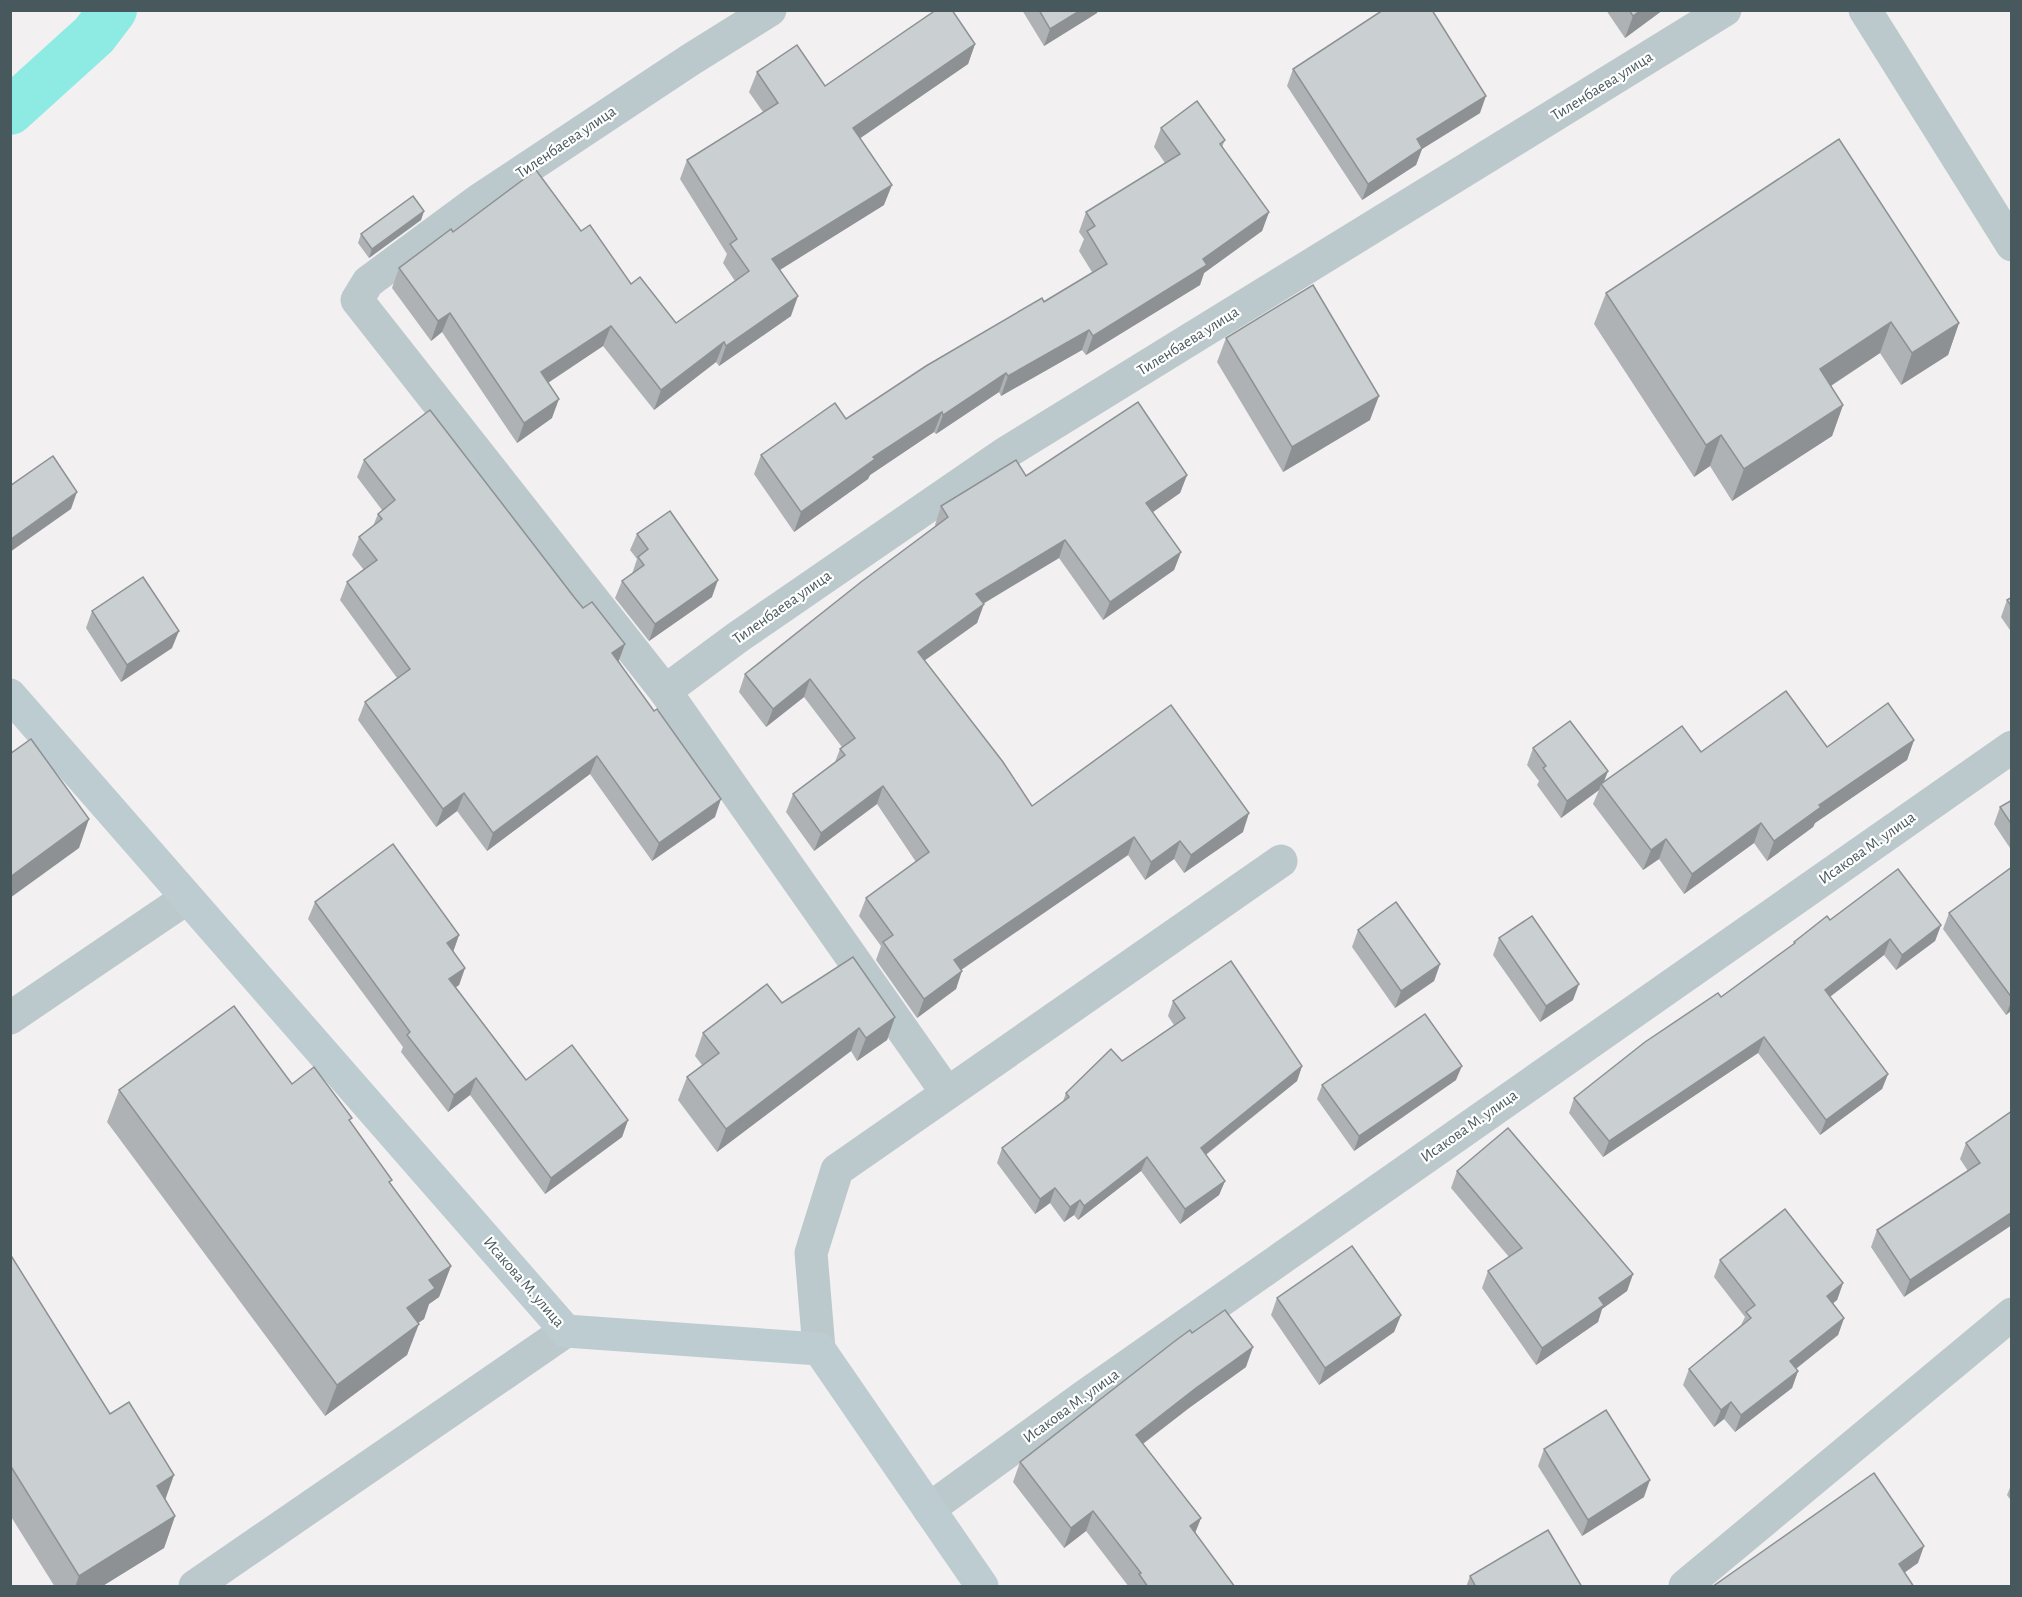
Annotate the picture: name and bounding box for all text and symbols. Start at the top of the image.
street label: Тиленбаева улица [1548,48,1656,124]
street label: Тиленбаева улица [513,103,619,182]
street label: Тиленбаева улица [1134,303,1242,379]
street label: Тиленбаева улица [730,567,835,648]
street label: Исакова М. улица [1816,809,1919,888]
street label: Исакова М. улица [1418,1087,1521,1166]
street label: Исакова М. улица [480,1234,567,1331]
street label: Исакова М. улица [1020,1366,1122,1447]

